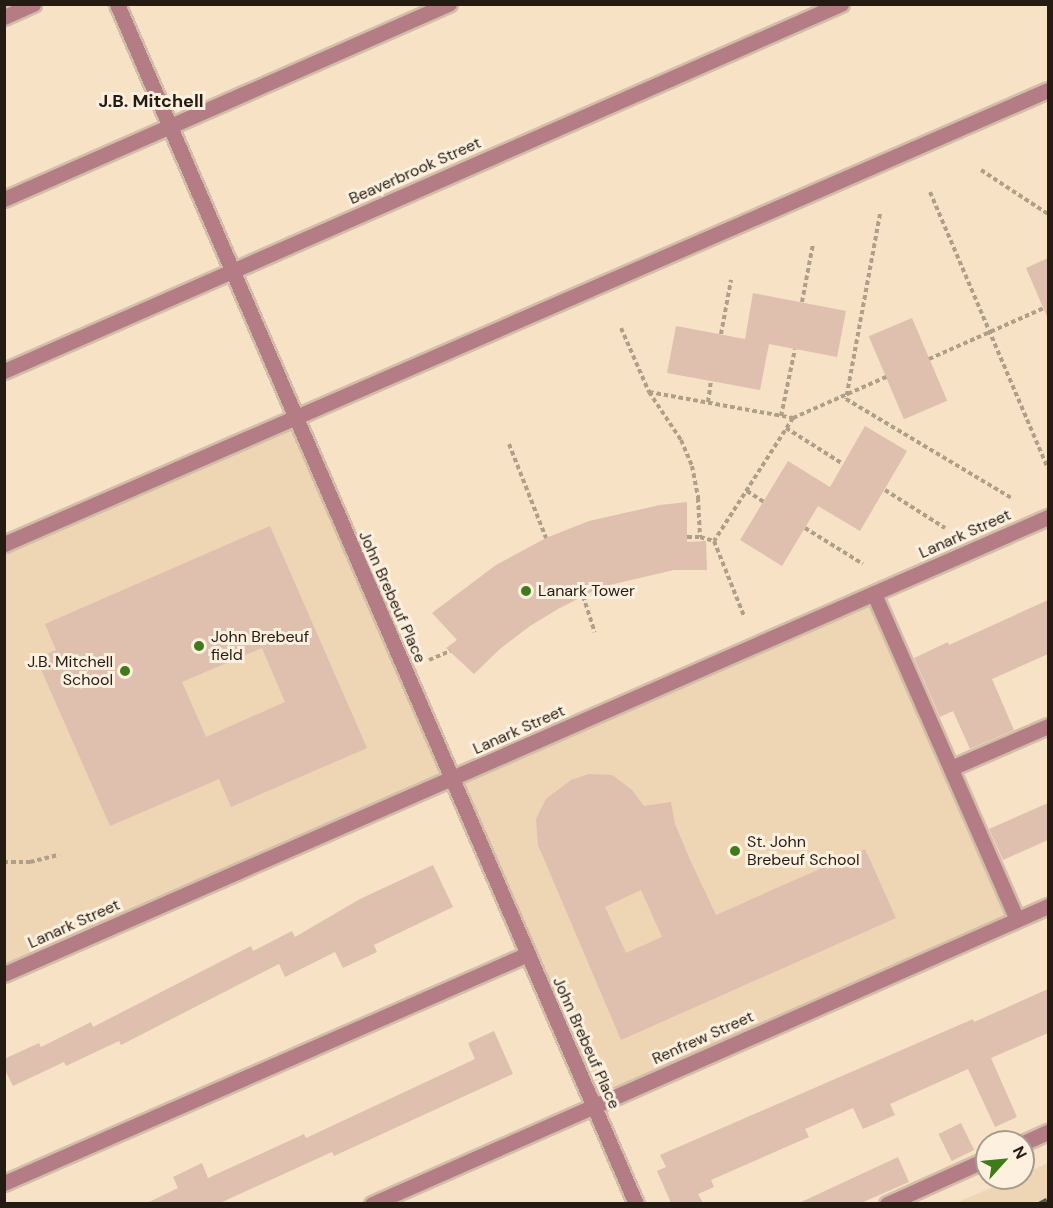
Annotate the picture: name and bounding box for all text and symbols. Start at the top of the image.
district label: J.B. Mitchell [98,90,204,112]
street label: Beaverbrook Street [346,133,484,209]
street label: Lanark Street [916,505,1014,563]
street label: John Brebeuf Place [354,528,430,666]
place label: Lanark Tower [538,581,635,601]
marker: Lanark Tower [519,584,533,598]
place label: John Brebeuf field [211,627,309,665]
marker: John Brebeuf field [192,639,206,653]
place label: J.B. Mitchell School [27,652,113,690]
marker: J.B. Mitchell School [118,664,132,678]
street label: Lanark Street [470,701,568,759]
place label: St. John Brebeuf School [747,832,859,870]
marker: St. John Brebeuf School [728,844,742,858]
street label: Lanark Street [25,895,123,953]
street label: John Brebeuf Place [548,974,624,1112]
street label: Renfrew Street [649,1007,757,1069]
north arrow [975,1130,1035,1190]
text: N [1008,1143,1032,1162]

